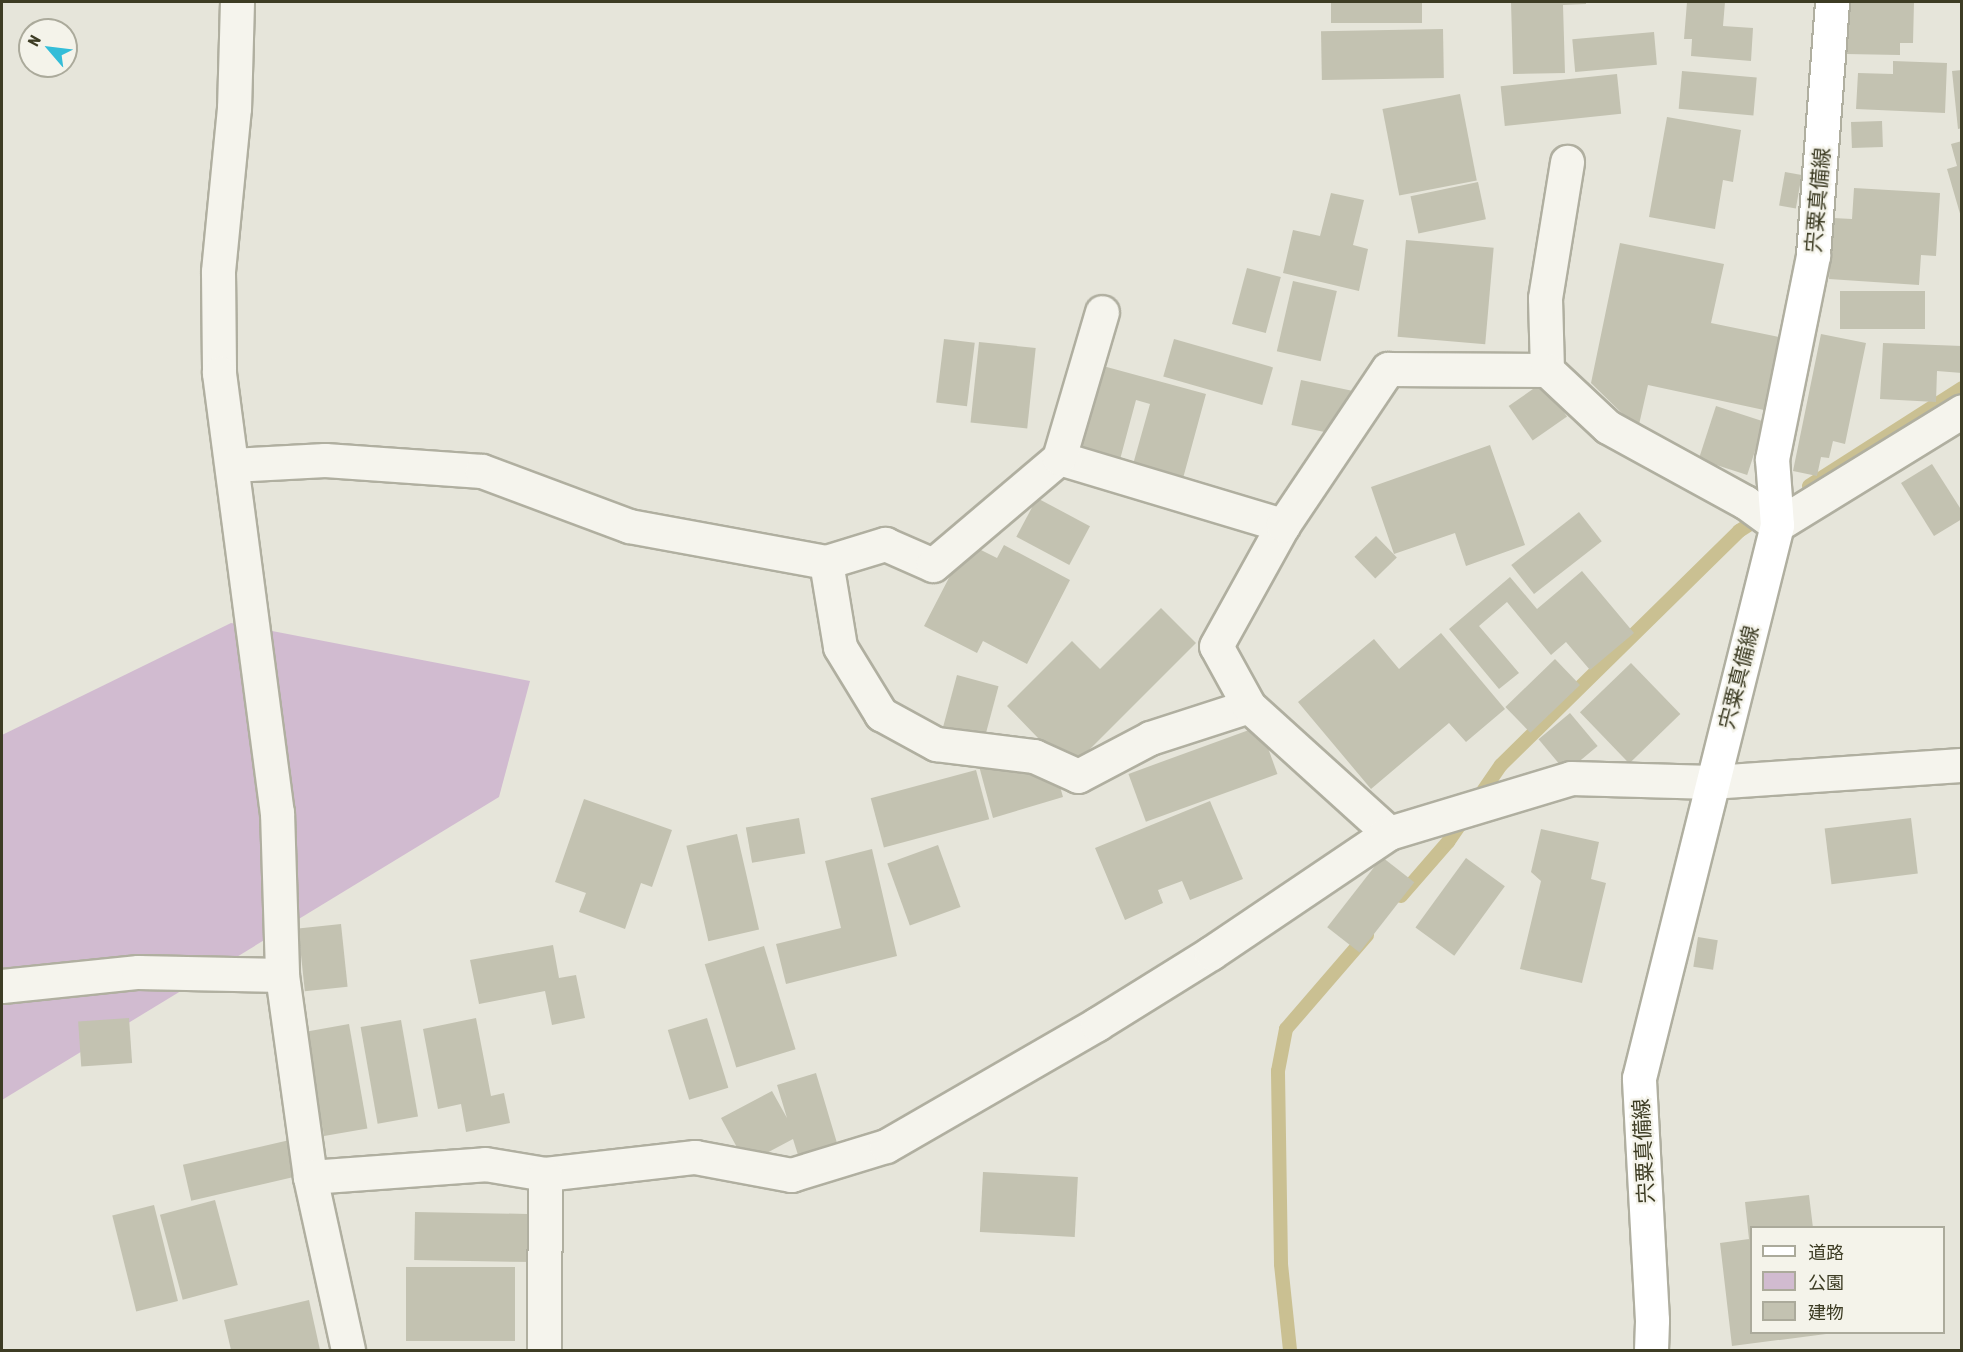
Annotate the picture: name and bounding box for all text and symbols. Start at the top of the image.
north arrow [18,18,78,78]
text: N [24,32,44,49]
street label: 宍粟真備線 [1800,147,1834,253]
street label: 宍粟真備線 [1713,623,1763,731]
street label: 宍粟真備線 [1628,1098,1658,1204]
legend [1750,1226,1945,1334]
text: 道路 [1808,1242,1844,1263]
text: 公園 [1808,1272,1844,1293]
text: 建物 [1808,1302,1844,1323]

